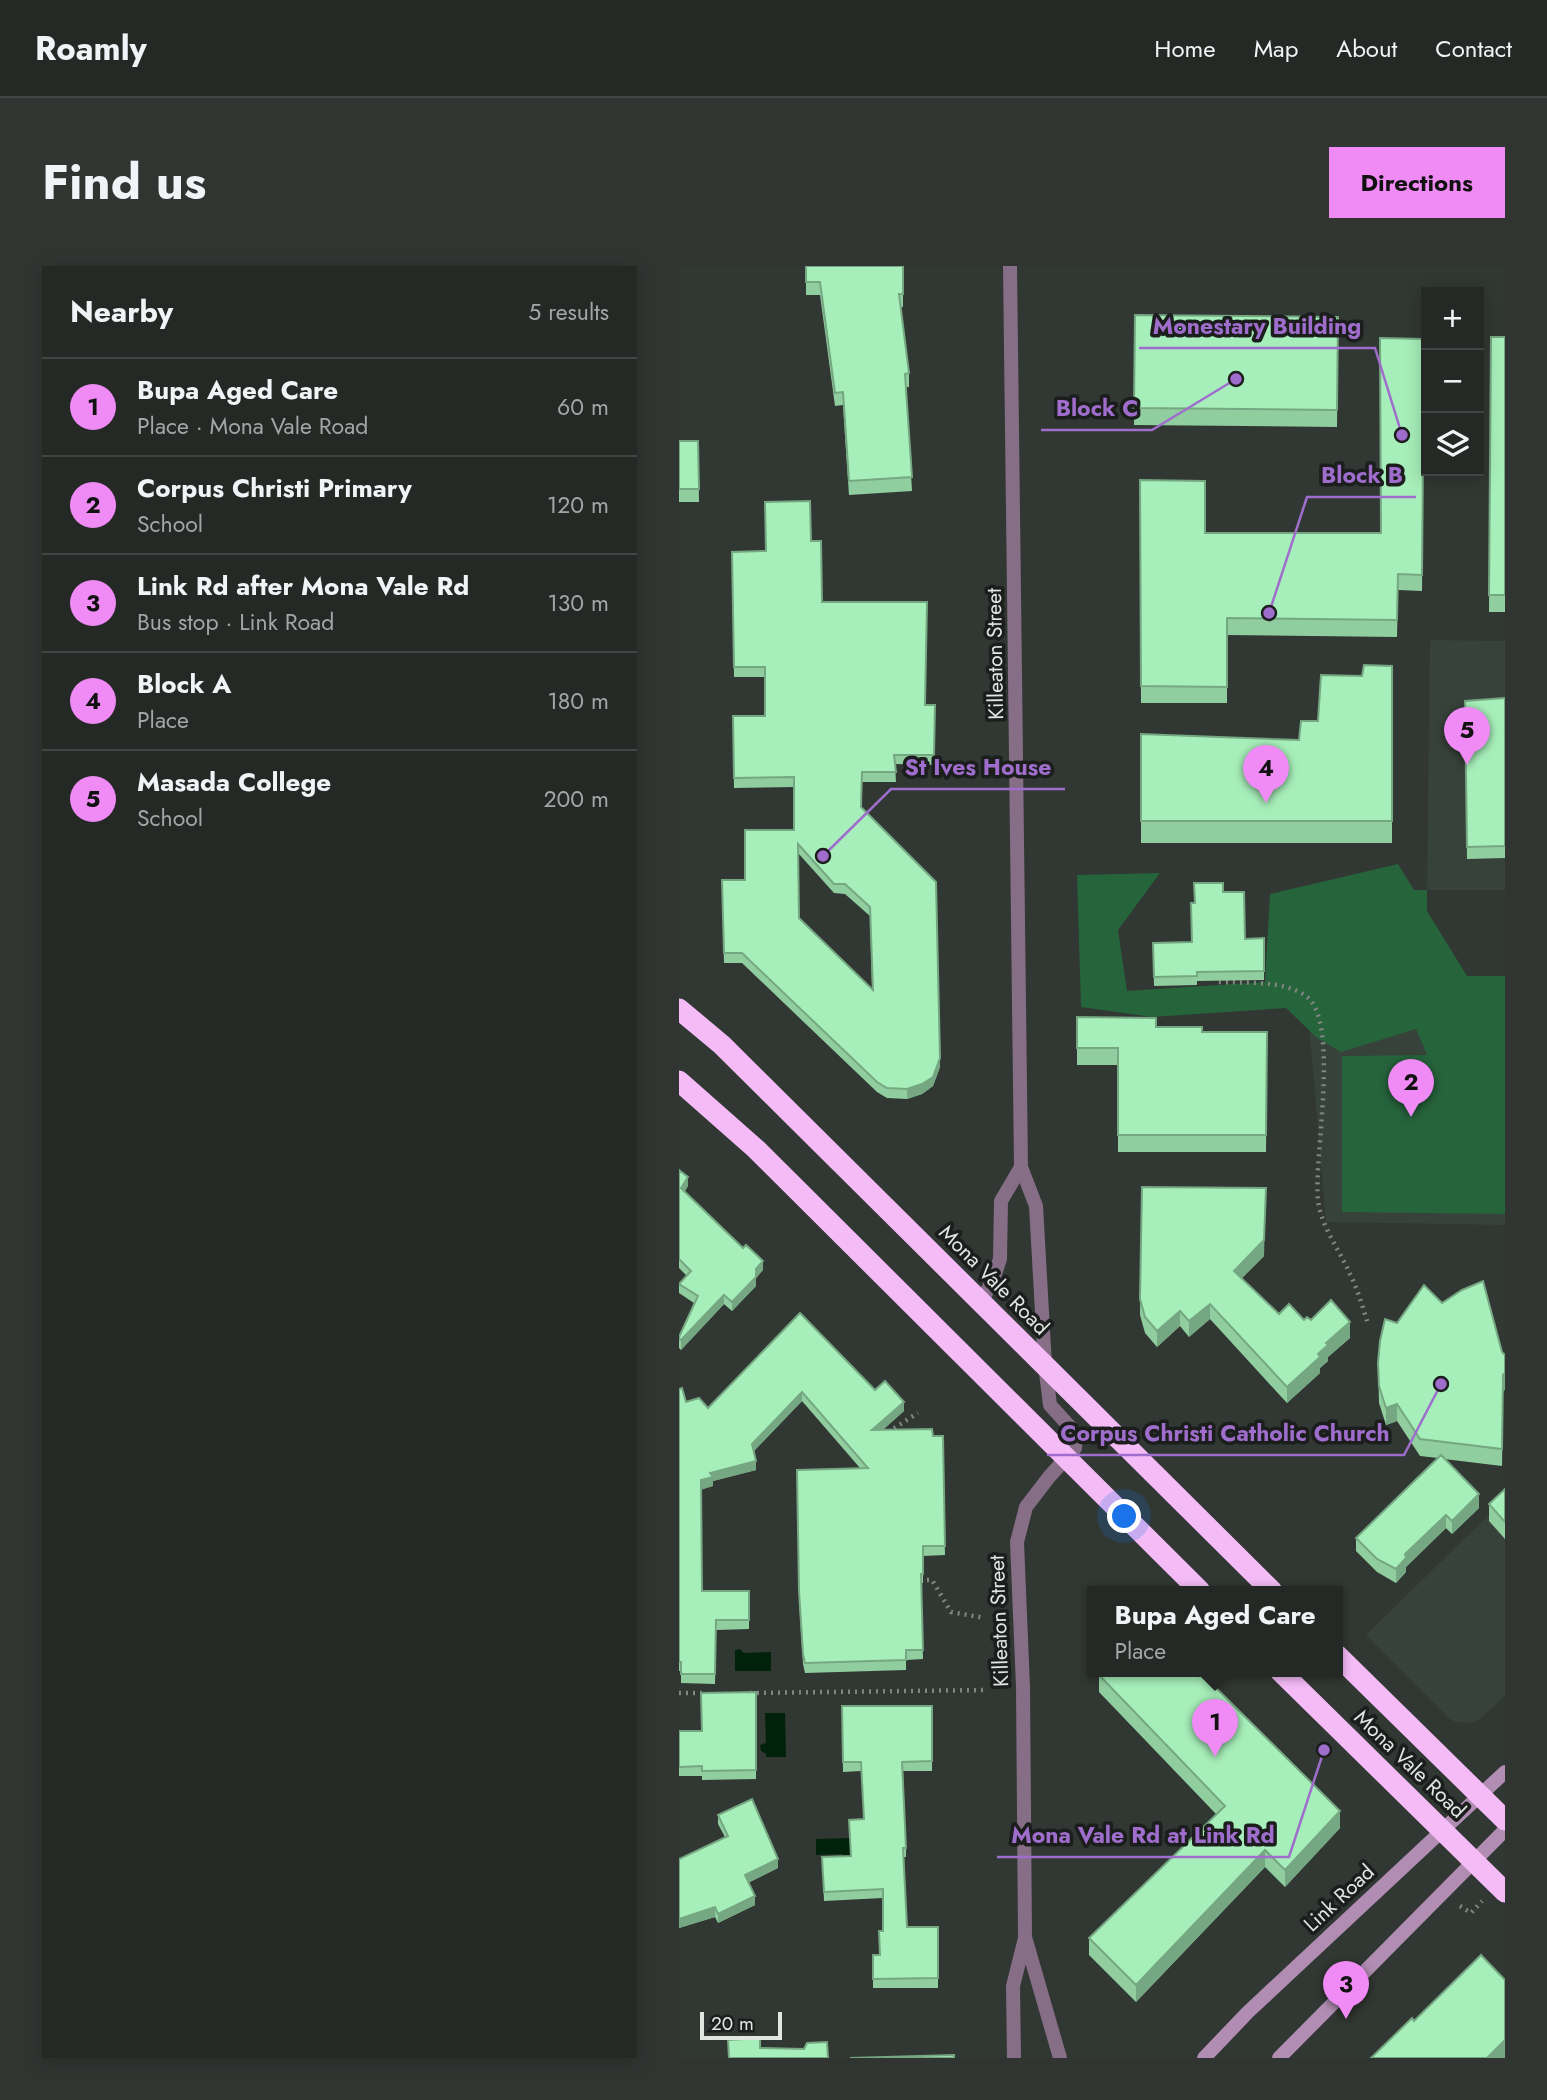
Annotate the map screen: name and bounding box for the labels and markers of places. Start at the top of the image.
callout: Monestary Building [1139,304,1375,348]
callout: Block C [1041,386,1152,430]
callout: Block B [1307,453,1416,497]
pin: 5 [1444,707,1490,765]
callout: St Ives House [891,745,1065,789]
pin: 4 [1243,745,1289,803]
pin: 2 [1388,1059,1434,1117]
callout: Corpus Christi Catholic Church [1047,1411,1404,1455]
pin: 1 [1192,1699,1238,1757]
callout: Mona Vale Rd at Link Rd [997,1813,1289,1857]
pin: 3 [1323,1961,1369,2019]

